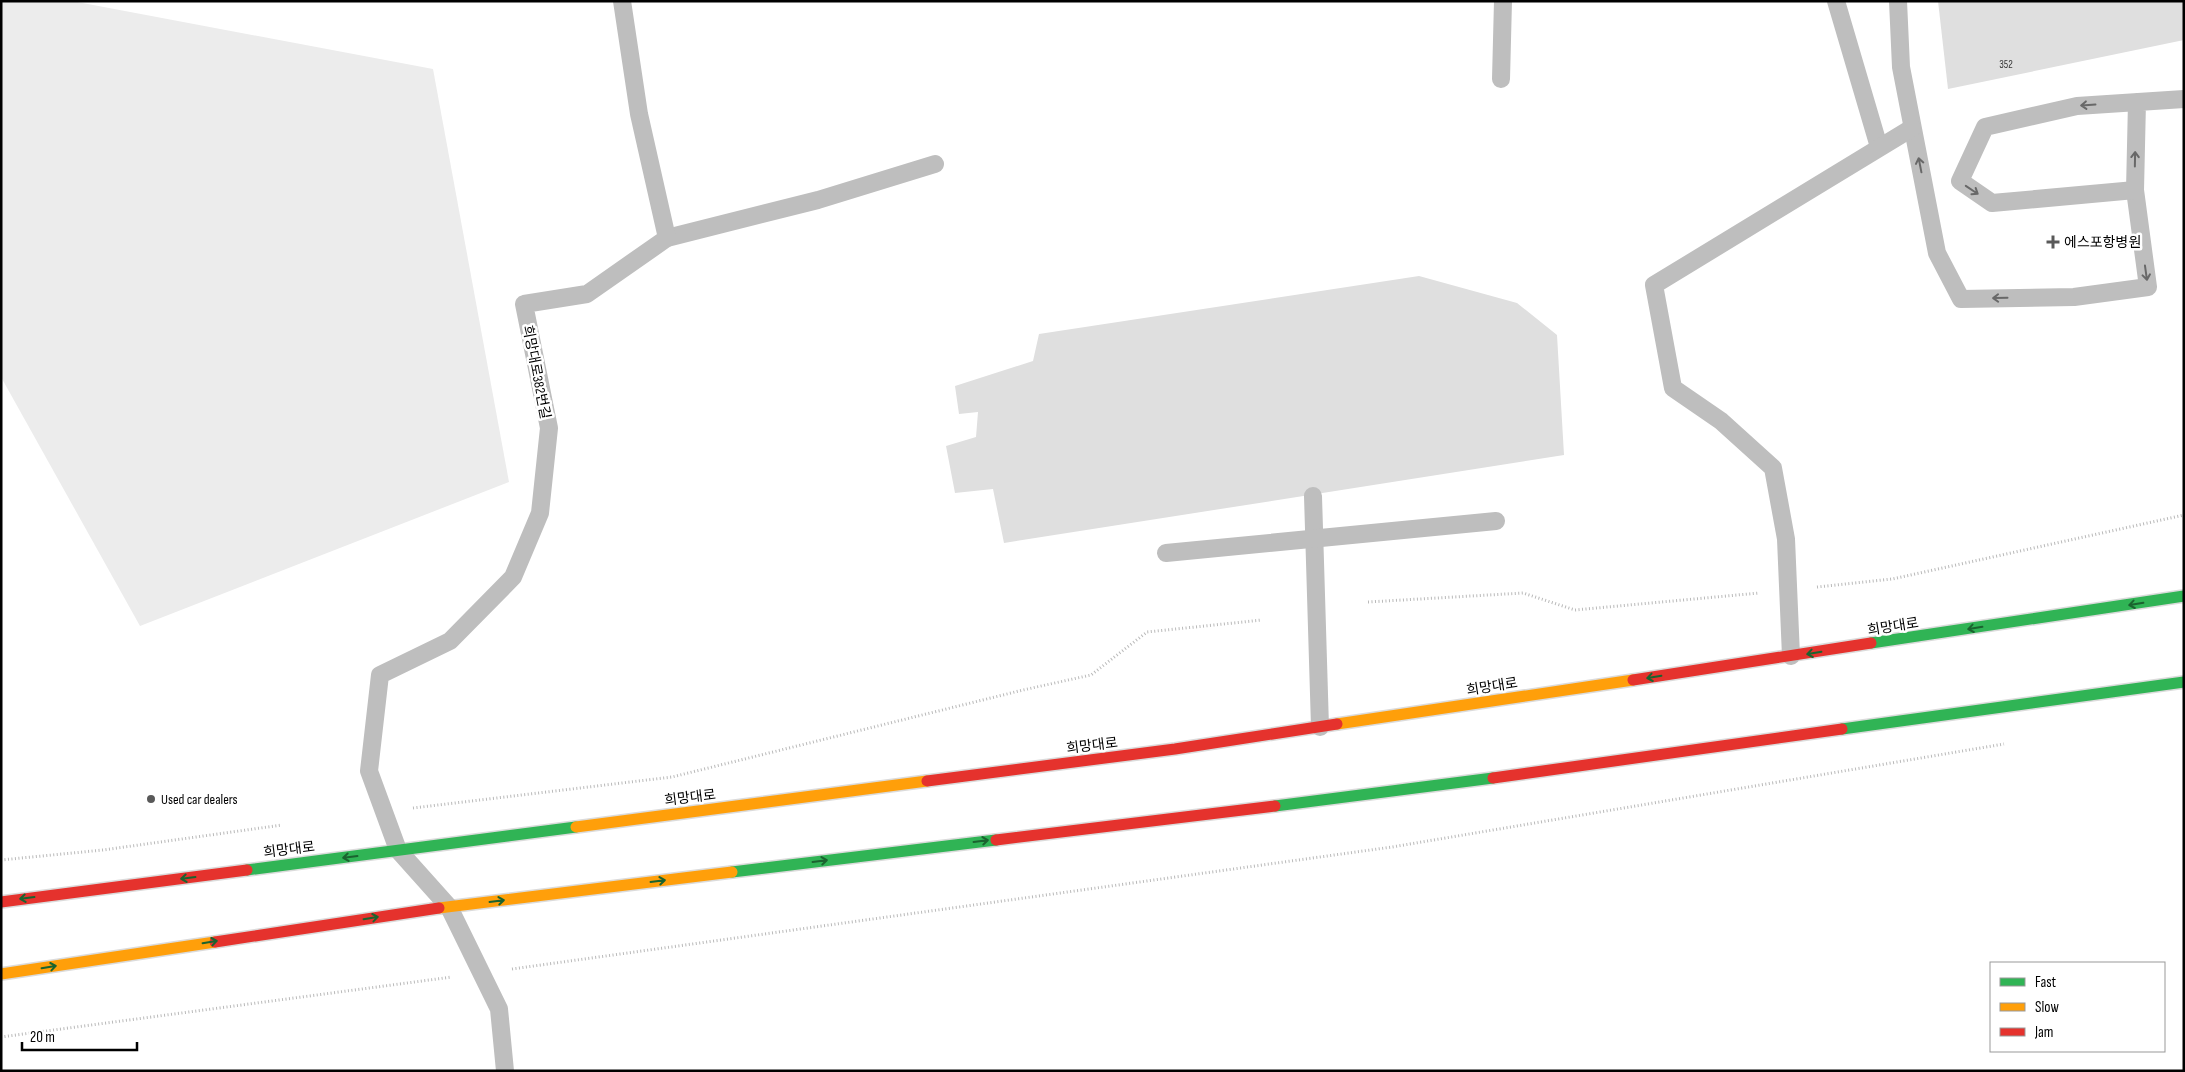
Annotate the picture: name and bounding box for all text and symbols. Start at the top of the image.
house number: 352 [1999,58,2013,71]
one-way arrow [2080,100,2096,110]
one-way arrow [2130,151,2140,168]
one-way arrow [1914,158,1924,174]
one-way arrow [1965,185,1979,195]
place label: 에스포항병원 [2064,234,2141,251]
marker: 에스포항병원 [2046,235,2060,249]
one-way arrow [2141,264,2151,280]
one-way arrow [1992,293,2008,303]
street label: 희망대로382번길 [519,324,554,420]
one-way arrow [2128,599,2144,609]
street label: 희망대로 [1866,614,1920,639]
one-way arrow [1967,624,1983,634]
one-way arrow [1807,648,1823,658]
one-way arrow [1646,672,1662,682]
street label: 희망대로 [1465,674,1519,699]
street label: 희망대로 [1065,734,1119,757]
street label: 희망대로 [663,786,717,809]
place label: Used car dealers [161,791,238,808]
marker: Used car dealers [145,793,157,805]
one-way arrow [972,836,988,846]
street label: 희망대로 [262,838,316,861]
one-way arrow [342,852,358,862]
one-way arrow [811,856,827,866]
one-way arrow [181,873,197,883]
one-way arrow [650,876,666,886]
one-way arrow [20,894,36,904]
one-way arrow [489,896,505,906]
one-way arrow [363,913,379,923]
one-way arrow [202,937,218,947]
one-way arrow [41,961,57,971]
legend [1990,962,2165,1052]
text: Fast [2035,973,2057,992]
text: Slow [2035,998,2059,1017]
scale bar [22,1020,138,1052]
text: Jam [2034,1023,2053,1042]
text: 20 m [30,1028,55,1047]

